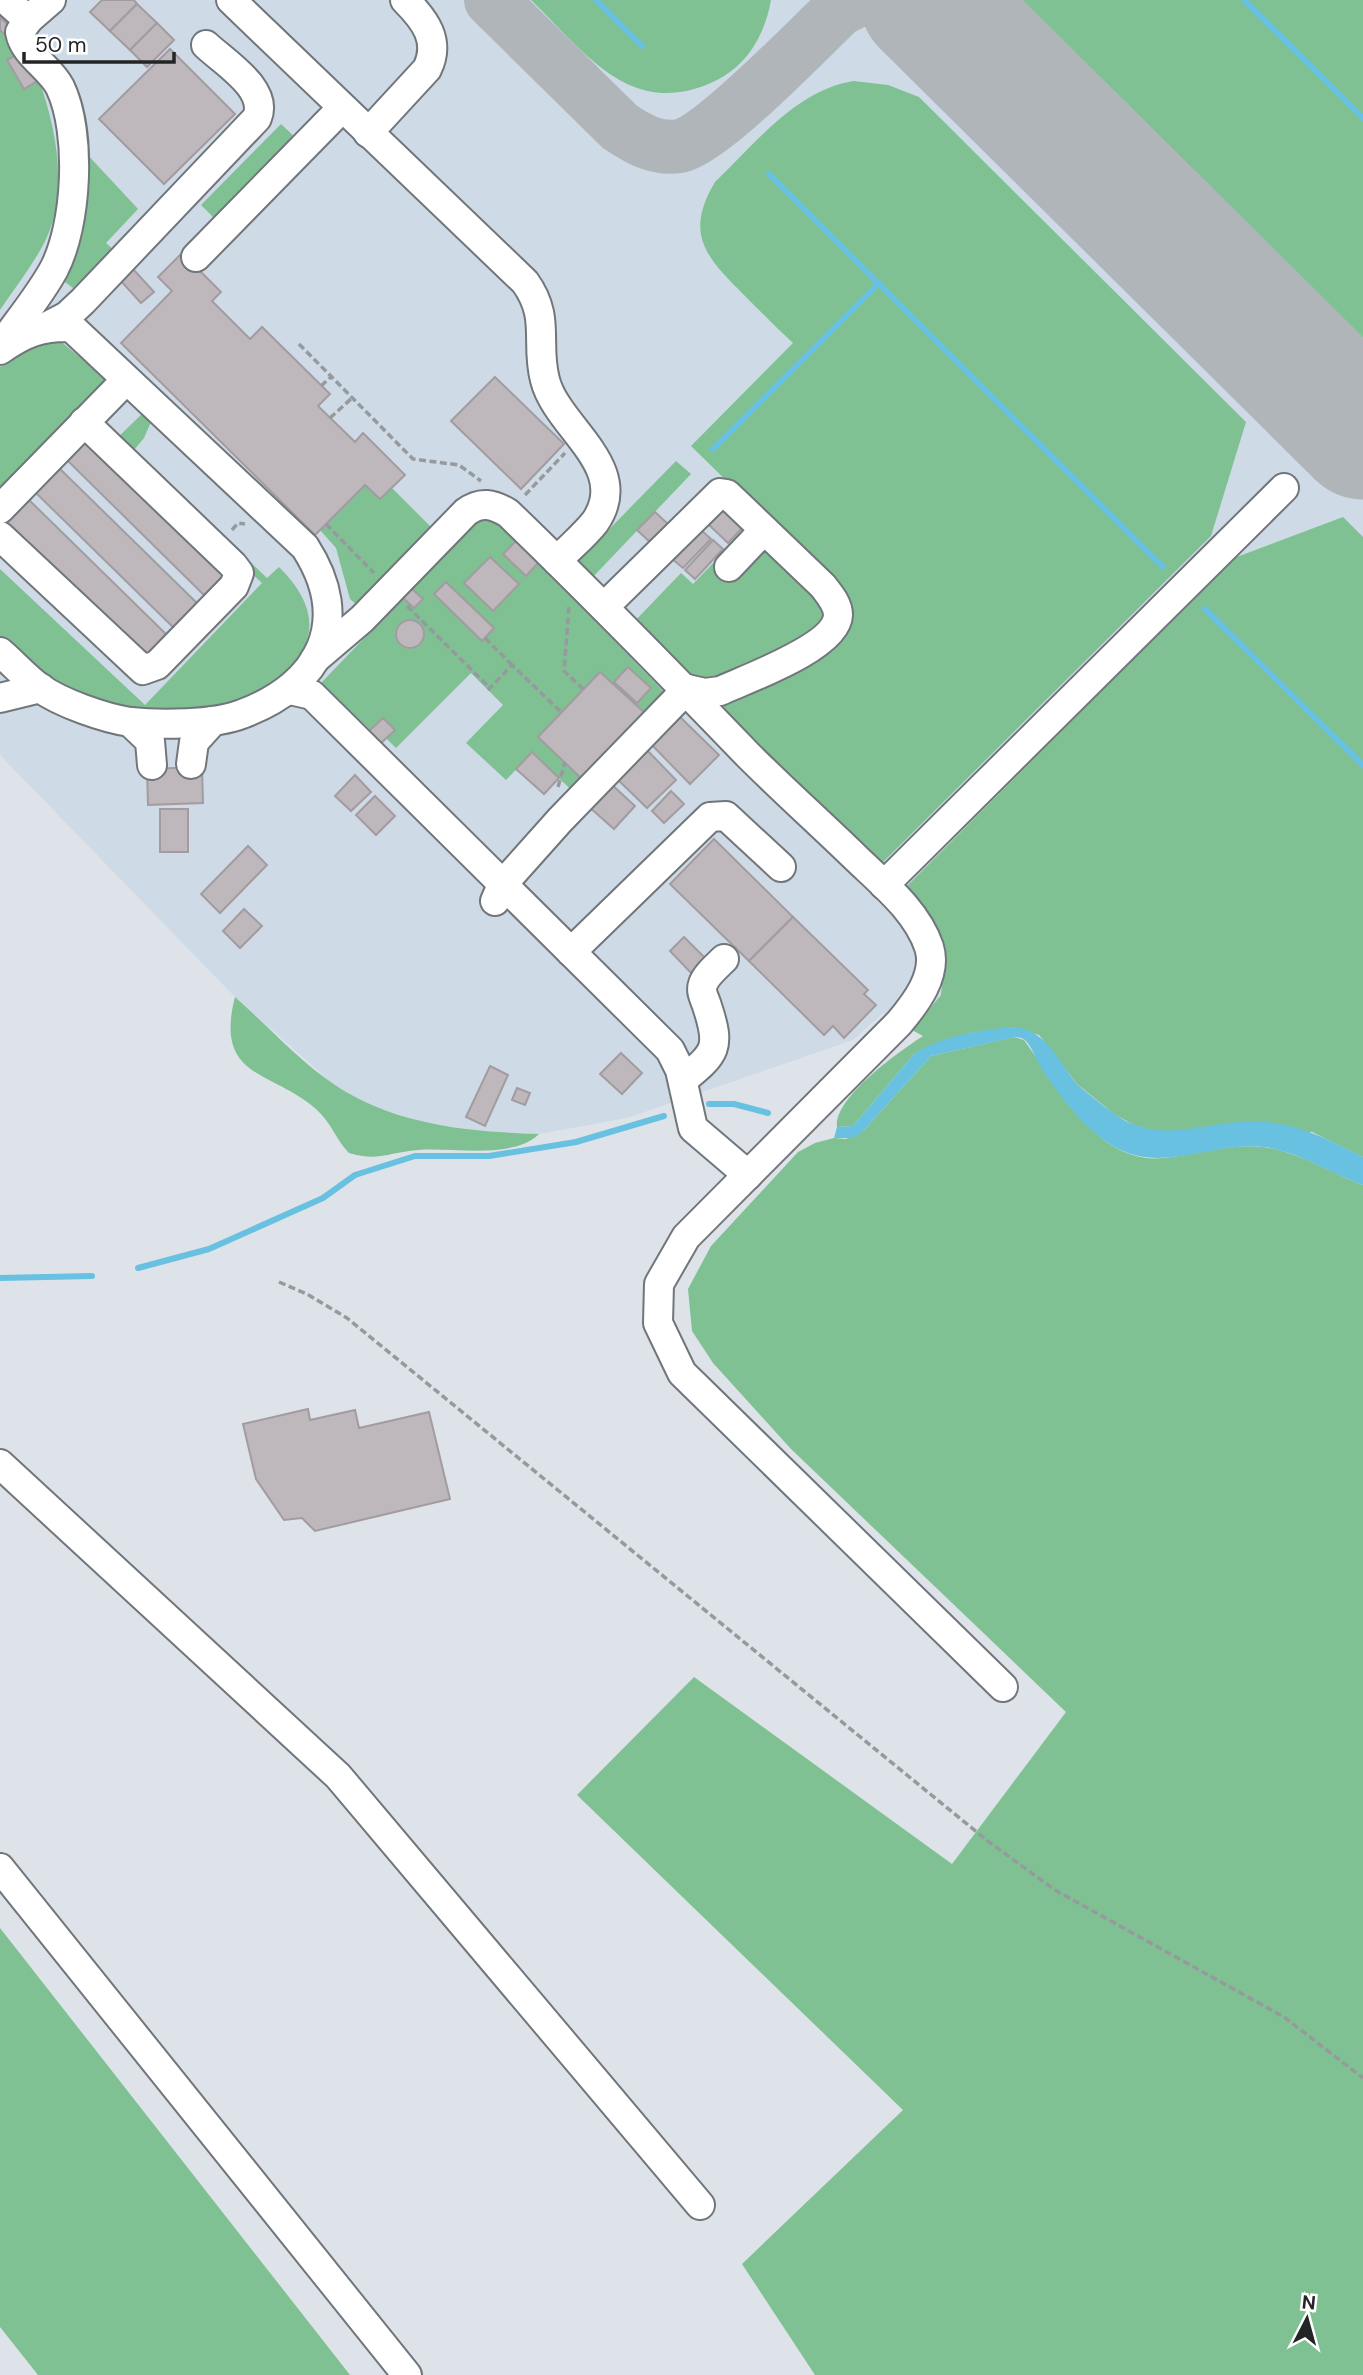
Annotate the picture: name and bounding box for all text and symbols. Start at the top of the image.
scale bar [24,21,175,65]
text: 50 m [35,31,86,59]
north arrow [1272,2284,1342,2354]
text: N [1301,2289,1317,2316]

